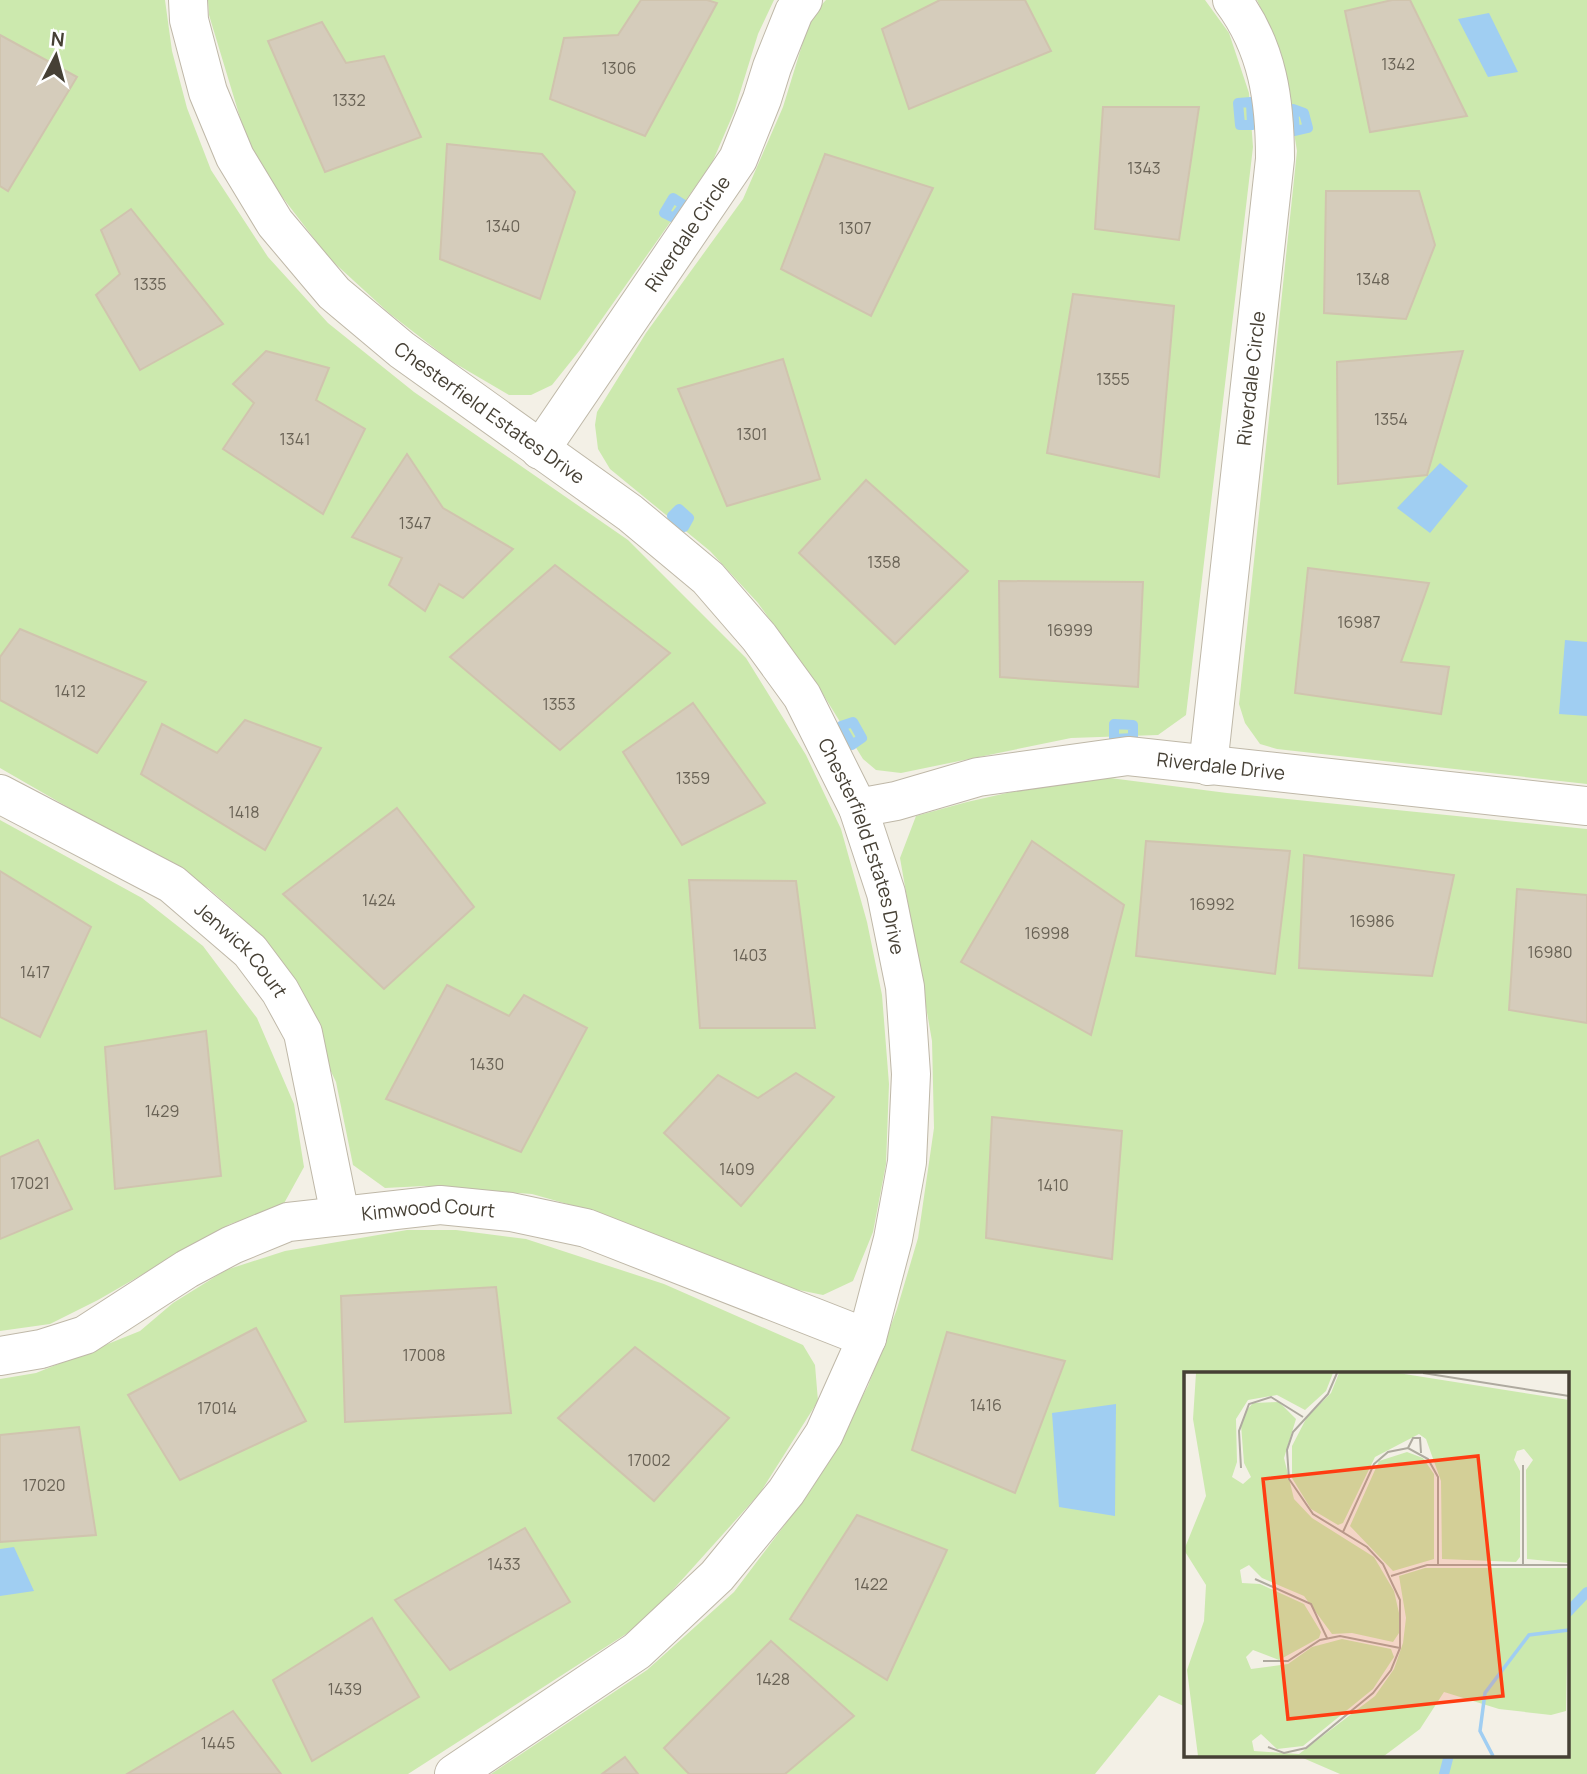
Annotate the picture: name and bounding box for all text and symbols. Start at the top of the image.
north arrow [21,21,91,91]
text: N [50,25,66,53]
house number: 1342 [1381,53,1415,75]
house number: 1306 [602,57,636,79]
house number: 1332 [332,89,366,111]
house number: 1343 [1127,157,1161,179]
street label: Riverdale Circle [639,170,736,297]
house number: 1340 [486,215,520,237]
house number: 1307 [839,217,871,239]
house number: 1348 [1356,268,1390,290]
house number: 1335 [133,273,167,295]
street label: Riverdale Circle [1230,310,1271,447]
street label: Chesterfield Estates Drive [389,335,590,490]
house number: 1355 [1096,368,1130,390]
house number: 1354 [1374,408,1408,430]
house number: 1301 [736,423,768,445]
house number: 1341 [280,428,310,450]
house number: 1347 [399,512,431,534]
house number: 1358 [867,551,901,573]
house number: 16987 [1337,611,1381,633]
house number: 16999 [1047,619,1093,641]
house number: 1412 [54,680,86,702]
house number: 1353 [542,693,576,715]
street label: Chesterfield Estates Drive [812,733,911,957]
street label: Riverdale Drive [1155,746,1286,786]
house number: 1359 [676,767,710,789]
house number: 1418 [228,801,260,823]
house number: 1424 [362,889,396,911]
house number: 16992 [1190,893,1234,915]
street label: Jenwick Court [189,896,294,1002]
house number: 16986 [1349,910,1395,932]
house number: 16998 [1024,922,1070,944]
house number: 16980 [1528,941,1572,963]
house number: 1403 [733,944,767,966]
house number: 1417 [20,961,50,983]
house number: 1430 [470,1053,504,1075]
house number: 1429 [145,1100,179,1122]
house number: 1409 [719,1158,755,1180]
house number: 17021 [10,1172,50,1194]
house number: 1410 [1037,1174,1069,1196]
street label: Kimwood Court [360,1192,496,1227]
house number: 17008 [402,1344,446,1366]
inset map [1184,1372,1570,1756]
house number: 1416 [970,1394,1002,1416]
house number: 17014 [197,1397,237,1419]
house number: 17002 [628,1449,670,1471]
house number: 17020 [23,1474,65,1496]
house number: 1433 [487,1553,521,1575]
house number: 1422 [854,1573,888,1595]
house number: 1428 [756,1668,790,1690]
house number: 1439 [328,1678,362,1700]
house number: 1445 [201,1732,235,1754]

